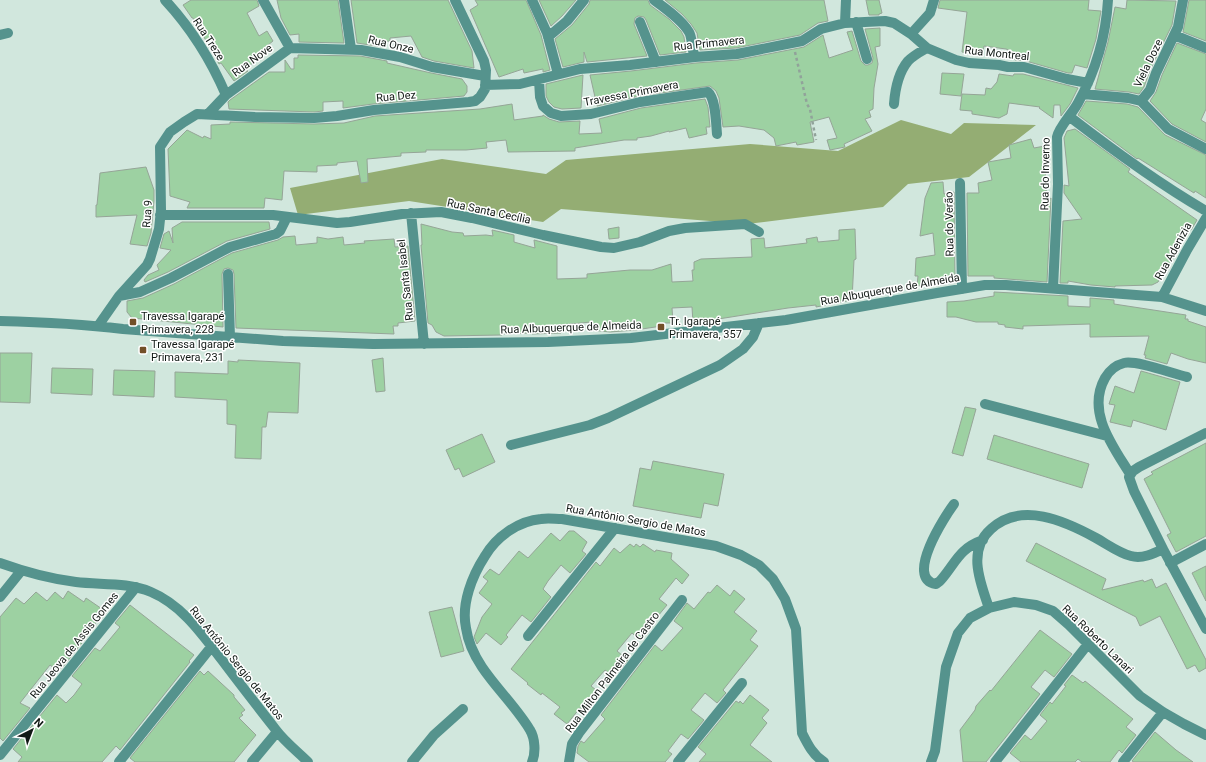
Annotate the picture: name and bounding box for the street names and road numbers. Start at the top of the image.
street label: Rua Treze [190,16,227,63]
street label: Rua Onze [367,33,415,56]
street label: Rua Primavera [673,33,745,54]
street label: Viela Doze [1131,37,1166,89]
street label: Rua Nove [230,41,275,79]
street label: Rua Montreal [964,44,1030,63]
street label: Travessa Primavera [583,78,680,109]
street label: Rua Dez [376,88,417,105]
street label: Rua do Inverno [1038,137,1053,211]
street label: Rua do Verão [942,191,957,257]
street label: Rua Santa Cecília [446,196,532,227]
street label: Rua 9 [140,200,155,228]
street label: Rua Adenizia [1152,220,1195,282]
street label: Rua Santa Isabel [395,239,416,321]
street label: Rua Albuquerque de Almeida [819,271,961,308]
street label: Rua Albuquerque de Almeida [500,319,642,336]
street label: Rua Antônio Sergio de Matos [565,502,707,539]
street label: Rua Jeova de Assis Gomes [28,589,121,701]
street label: Rua Roberto Lanari [1060,602,1136,677]
street label: Rua Antônio Sergio de Matos [187,604,287,723]
street label: Rua Milton Palmeira de Castro [563,609,662,735]

